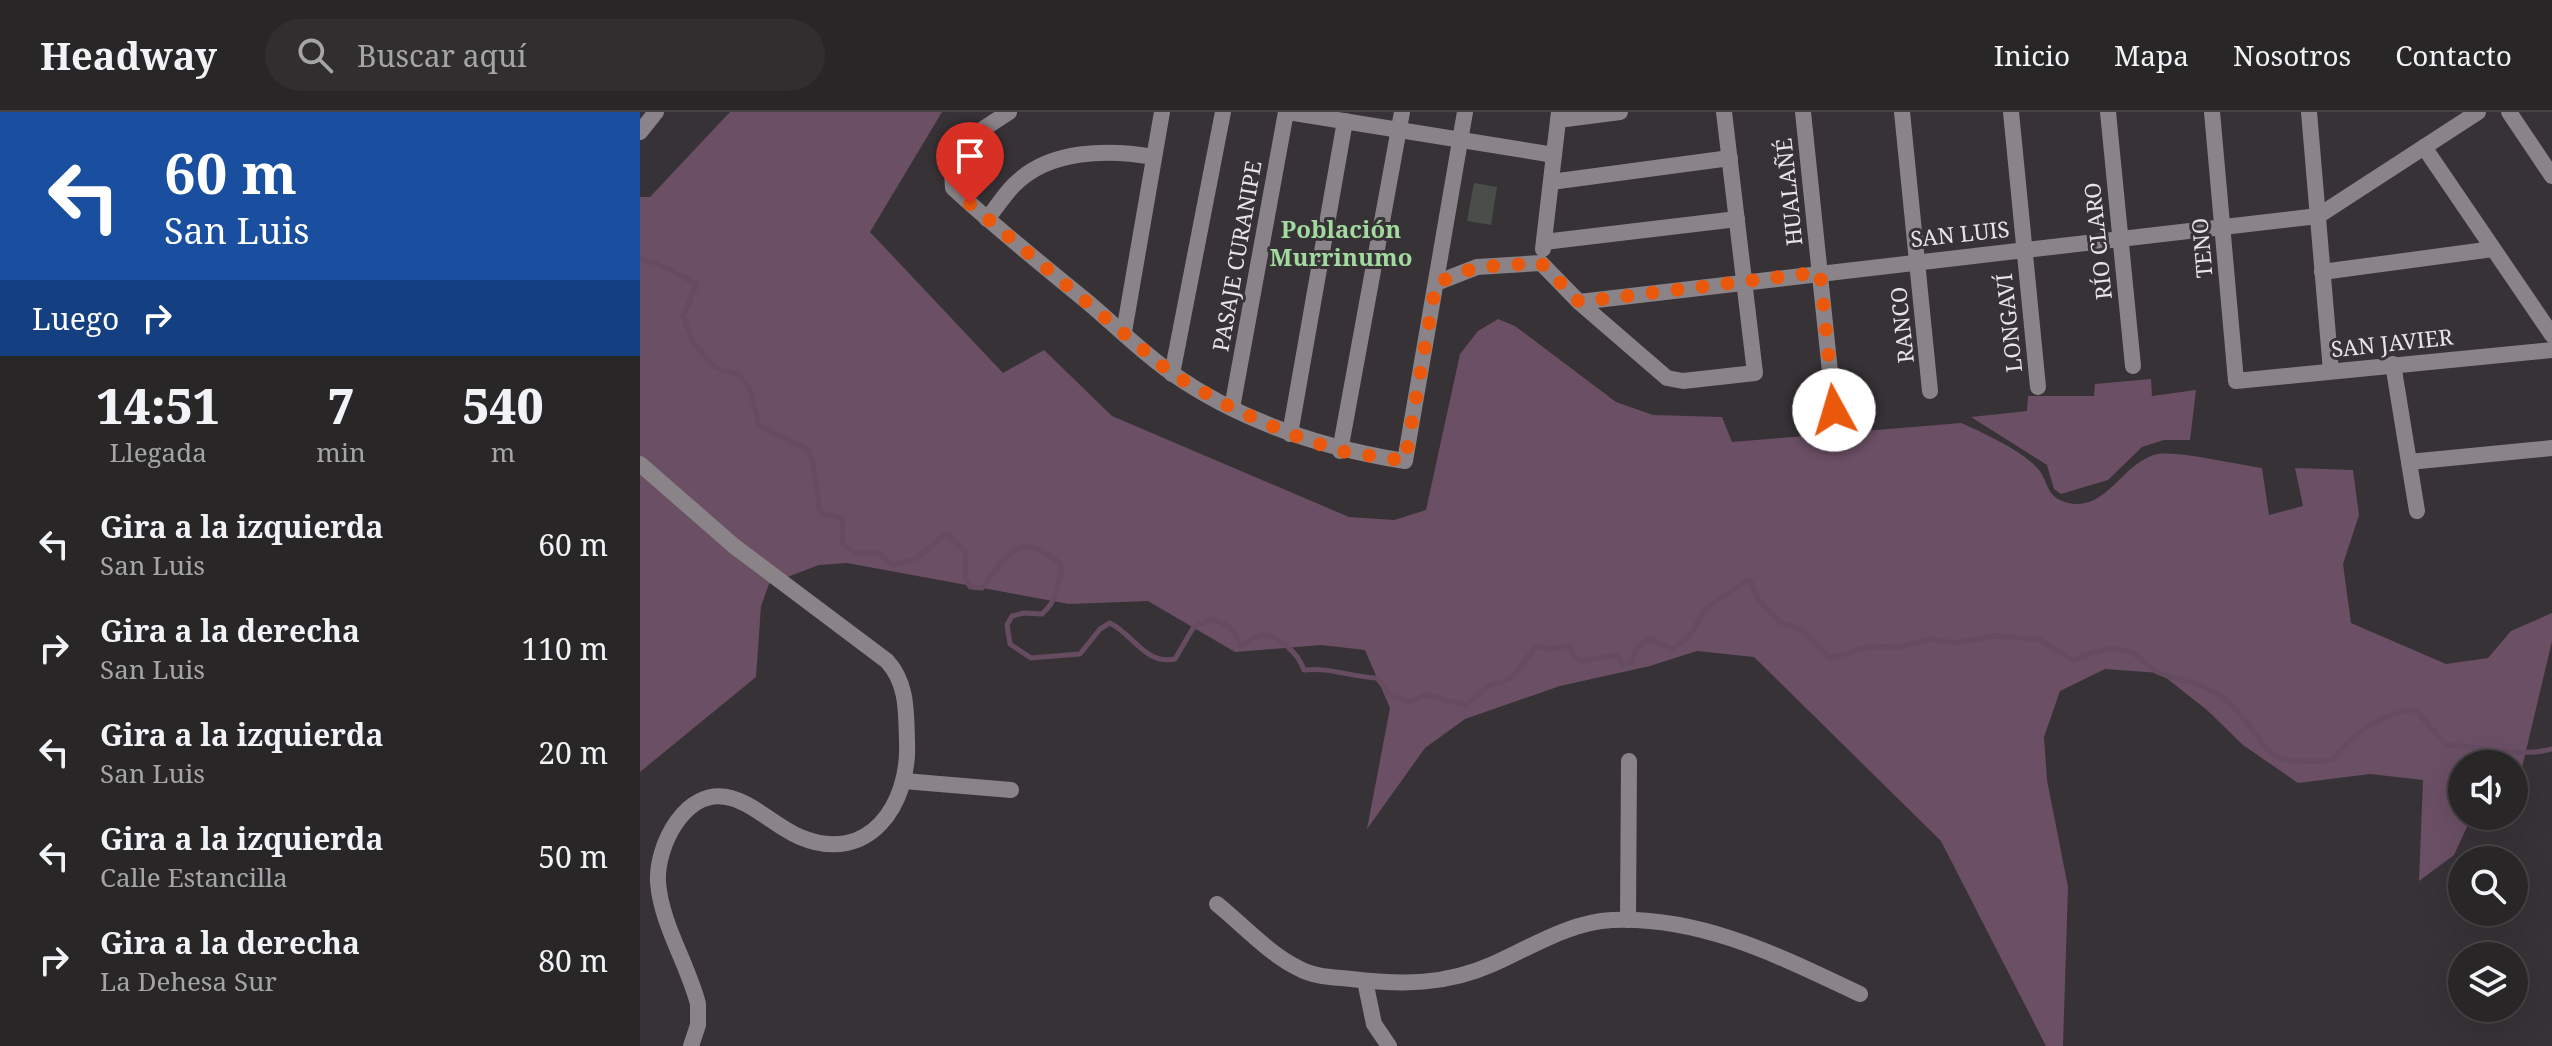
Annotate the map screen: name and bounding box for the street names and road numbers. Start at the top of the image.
street label: HUALAÑÉ [1767,137,1809,247]
street label: PASAJE CURANIPE [1204,158,1268,354]
street label: RÍO CLARO [2076,181,2118,301]
street label: SAN LUIS [1909,213,2011,253]
street label: TENO [2183,217,2219,279]
street label: LONGAVÍ [1988,272,2028,374]
street label: RANCO [1882,285,1920,365]
street label: SAN JAVIER [2330,321,2455,363]

